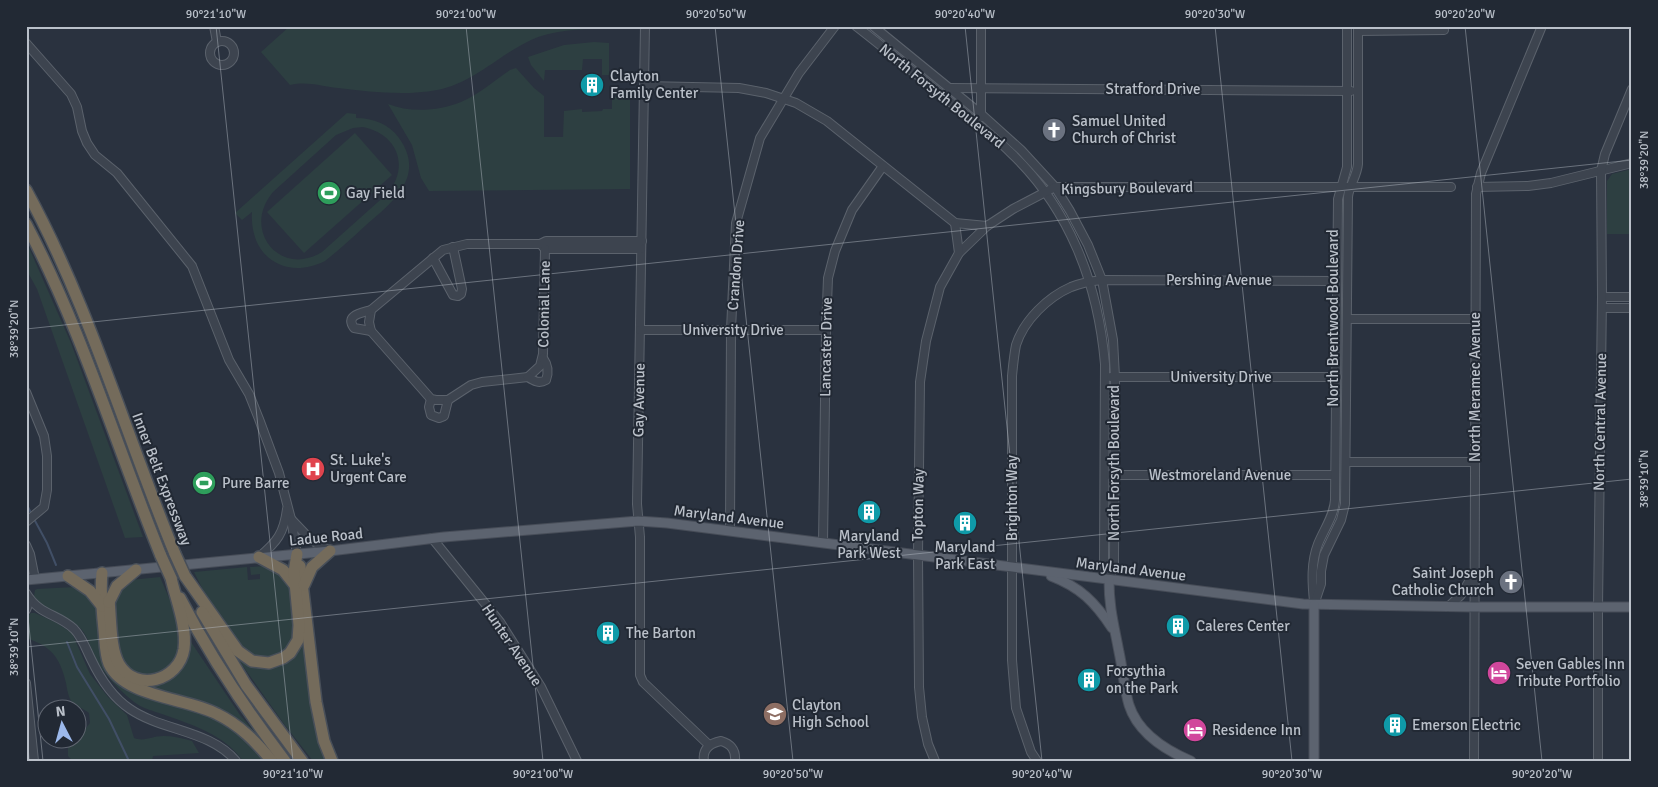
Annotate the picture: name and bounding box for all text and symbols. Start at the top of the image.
text: 90°21'10"W [186,7,246,22]
text: 90°21'00"W [436,7,496,22]
text: 90°20'50"W [686,7,746,22]
text: 90°20'40"W [935,7,995,22]
text: 90°20'30"W [1185,7,1245,22]
text: 90°20'20"W [1435,7,1495,22]
street label: North Forsyth Boulevard [876,40,1008,152]
place label: Clayton Family Center [610,67,699,102]
building icon: Clayton Family Center [579,72,605,98]
street label: Stratford Drive [1106,80,1200,98]
place label: Samuel United Church of Christ [1072,112,1176,147]
church icon: Samuel United Church of Christ [1041,117,1067,143]
text: 38°39'20"N [1637,131,1652,189]
street label: Kingsbury Boulevard [1061,178,1193,198]
sports icon: Gay Field [316,180,342,206]
place label: Gay Field [346,184,405,202]
street label: Crandon Drive [724,219,748,311]
street label: North Brentwood Boulevard [1324,229,1342,407]
street label: Colonial Lane [534,260,554,348]
street label: Pershing Avenue [1166,271,1272,289]
street label: Lancaster Drive [816,297,836,397]
text: 38°39'20"N [7,300,22,358]
street label: North Meramec Avenue [1466,312,1484,462]
street label: University Drive [682,321,784,339]
street label: North Central Avenue [1590,353,1610,491]
street label: Gay Avenue [629,363,649,437]
street label: University Drive [1170,368,1272,386]
street label: North Forsyth Boulevard [1105,385,1123,541]
street label: Inner Belt Expressway [128,410,196,548]
text: 38°39'10"N [1637,450,1652,508]
place label: St. Luke's Urgent Care [330,451,407,486]
street label: Brighton Way [1003,455,1021,541]
hospital icon: St. Luke's Urgent Care [300,456,326,482]
street label: Westmoreland Avenue [1149,466,1291,484]
street label: Topton Way [908,468,928,542]
sports icon: Pure Barre [191,470,217,496]
place label: Pure Barre [222,474,290,492]
building icon: Maryland Park West [856,499,882,525]
street label: Maryland Avenue [673,501,785,533]
building icon: Maryland Park East [952,510,978,536]
street label: Ladue Road [288,524,364,550]
place label: Maryland Park West [837,527,901,562]
place label: Maryland Park East [935,538,995,573]
street label: Maryland Avenue [1075,553,1187,585]
place label: Saint Joseph Catholic Church [1392,564,1494,599]
church icon: Saint Joseph Catholic Church [1498,569,1524,595]
street label: Hunter Avenue [478,601,546,689]
building icon: Caleres Center [1165,613,1191,639]
place label: Caleres Center [1196,617,1290,635]
text: 38°39'10"N [7,618,22,676]
building icon: The Barton [595,620,621,646]
place label: The Barton [626,624,696,642]
place label: Seven Gables Inn Tribute Portfolio [1516,655,1625,690]
hotel icon: Seven Gables Inn Tribute Portfolio [1486,660,1512,686]
place label: Forsythia on the Park [1106,662,1179,697]
building icon: Forsythia on the Park [1076,667,1102,693]
place label: Clayton High School [792,696,869,731]
north arrow [38,700,88,750]
school or university icon: Clayton High School [762,701,788,727]
text: N [55,703,66,721]
building icon: Emerson Electric [1382,712,1408,738]
place label: Emerson Electric [1412,716,1521,734]
hotel icon: Residence Inn [1182,717,1208,743]
place label: Residence Inn [1212,721,1301,739]
text: 90°21'10"W [263,767,323,782]
text: 90°21'00"W [513,767,573,782]
text: 90°20'50"W [763,767,823,782]
text: 90°20'40"W [1012,767,1072,782]
text: 90°20'30"W [1262,767,1322,782]
text: 90°20'20"W [1512,767,1572,782]

